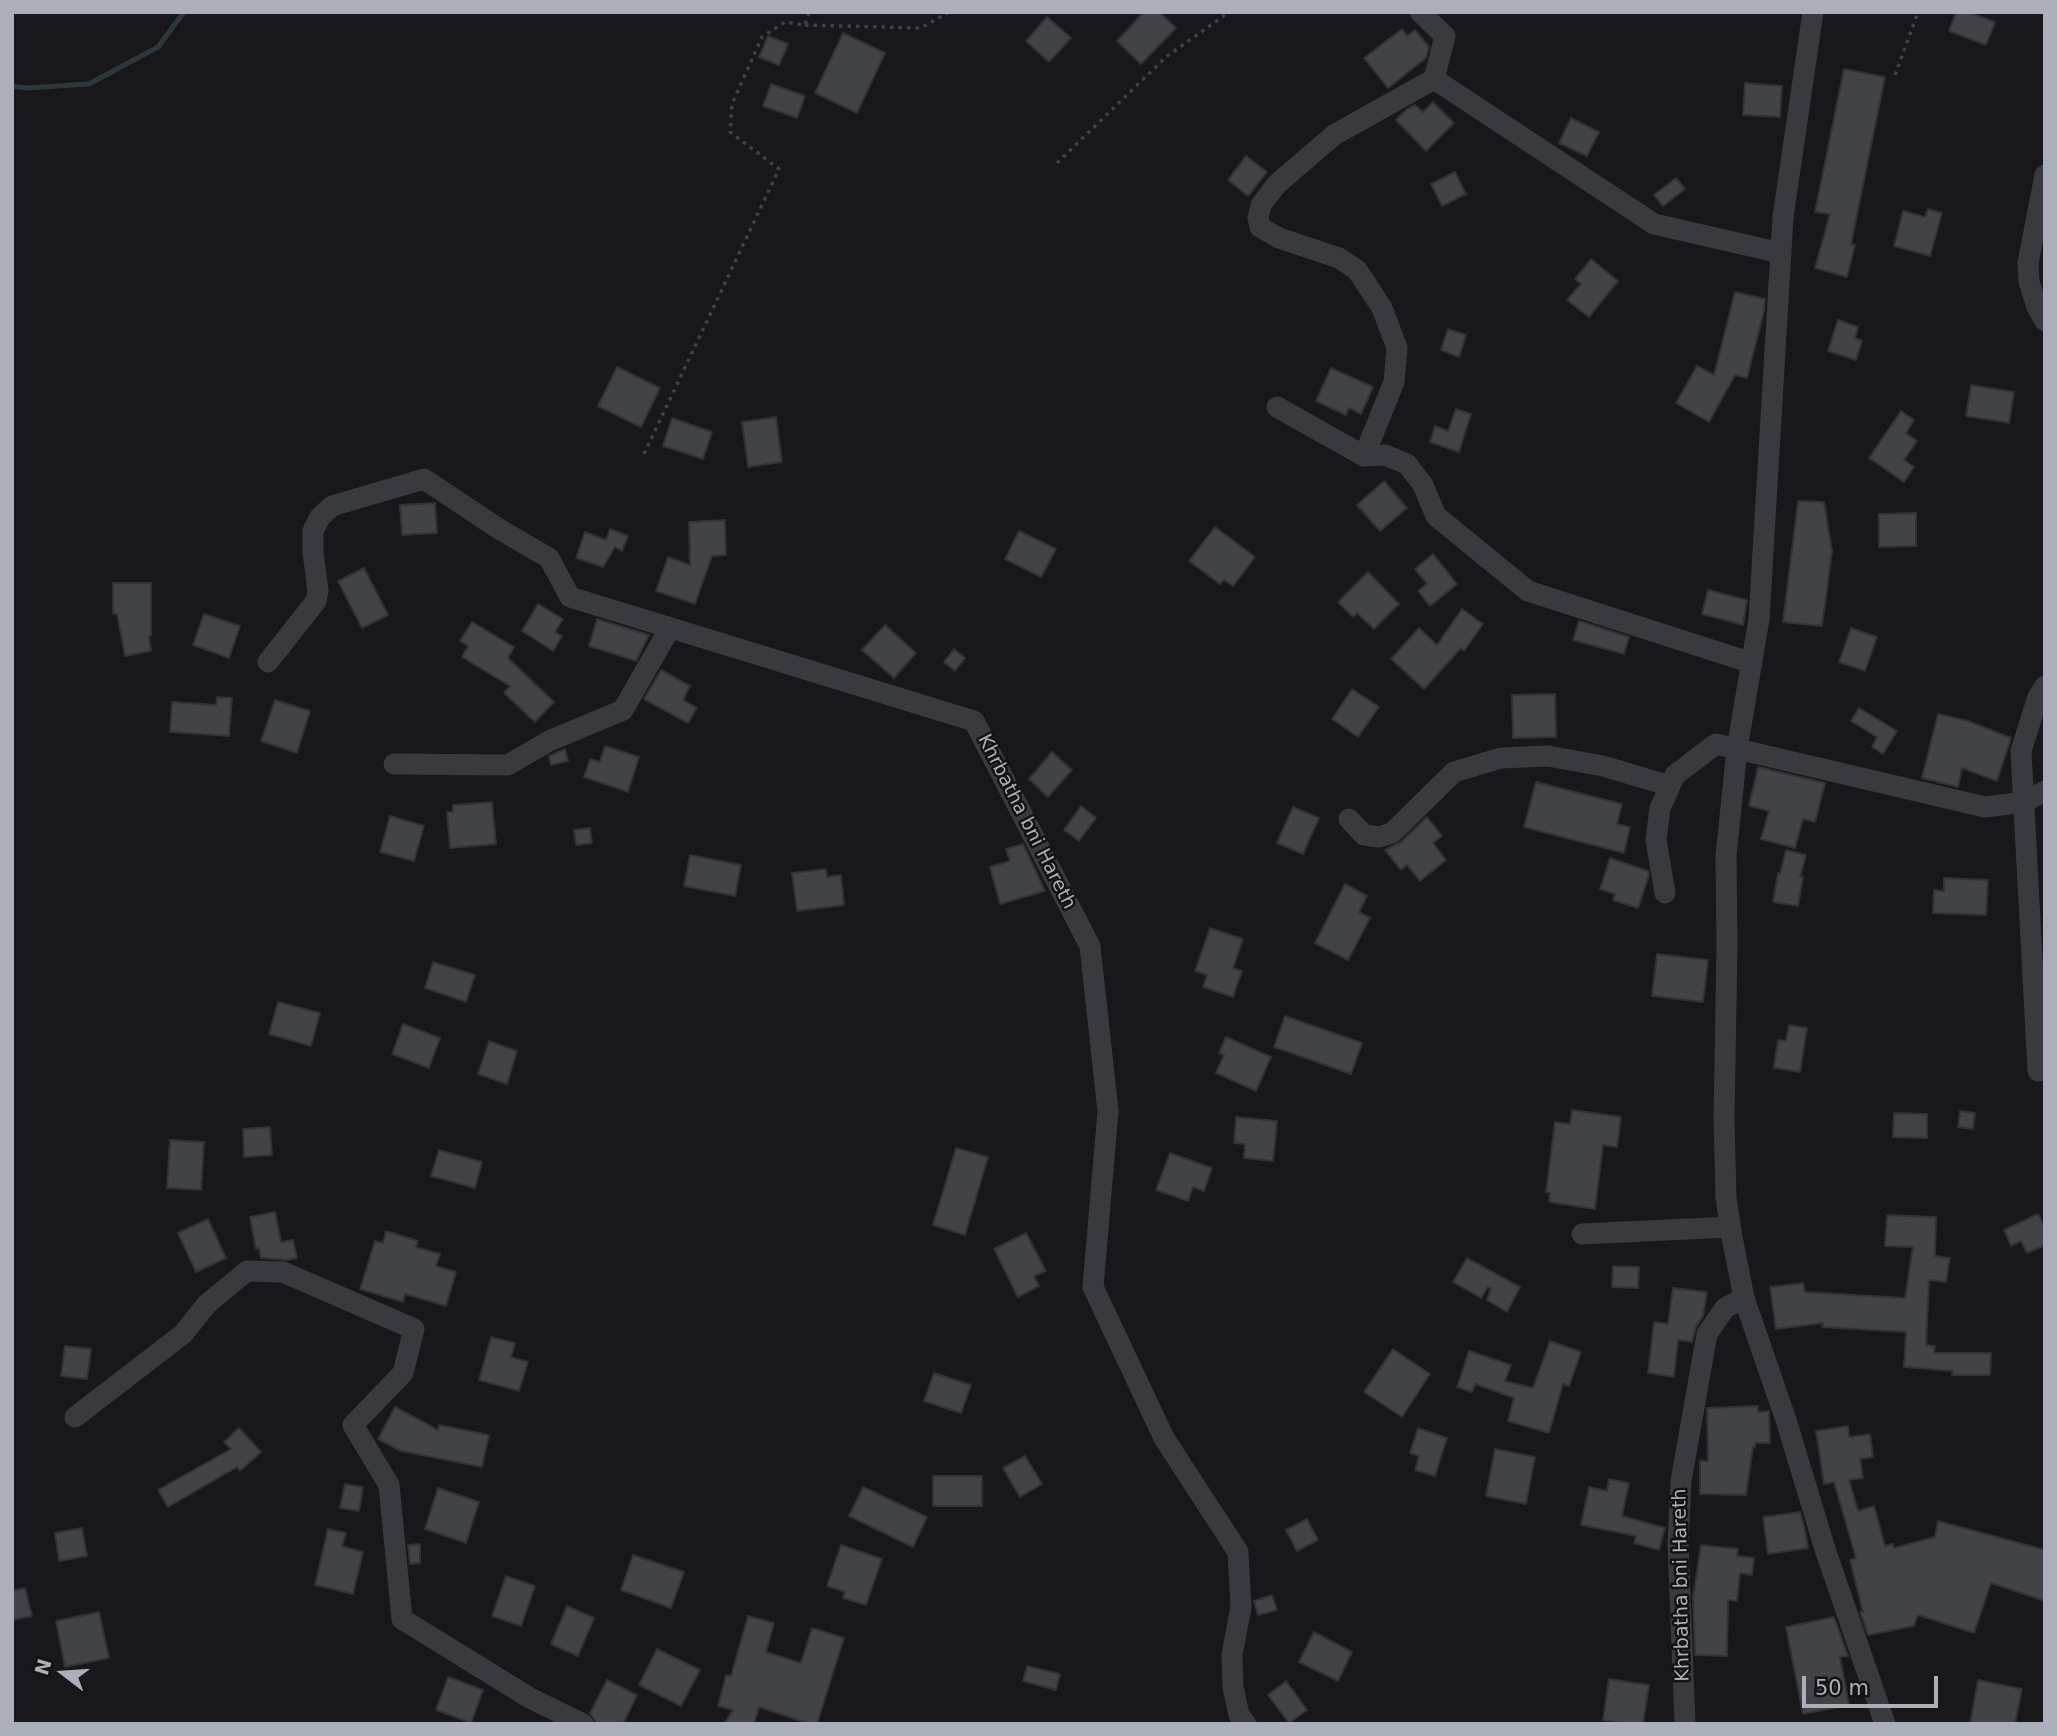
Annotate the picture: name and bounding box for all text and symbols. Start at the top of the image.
street label: Khrbatha bni Hareth [972,731,1080,913]
street label: Khrbatha bni Hareth [1669,1488,1695,1682]
north arrow [28,1638,98,1708]
text: N [30,1656,56,1678]
scale bar [1805,1662,1941,1706]
text: 50 m [1815,1676,1869,1700]

